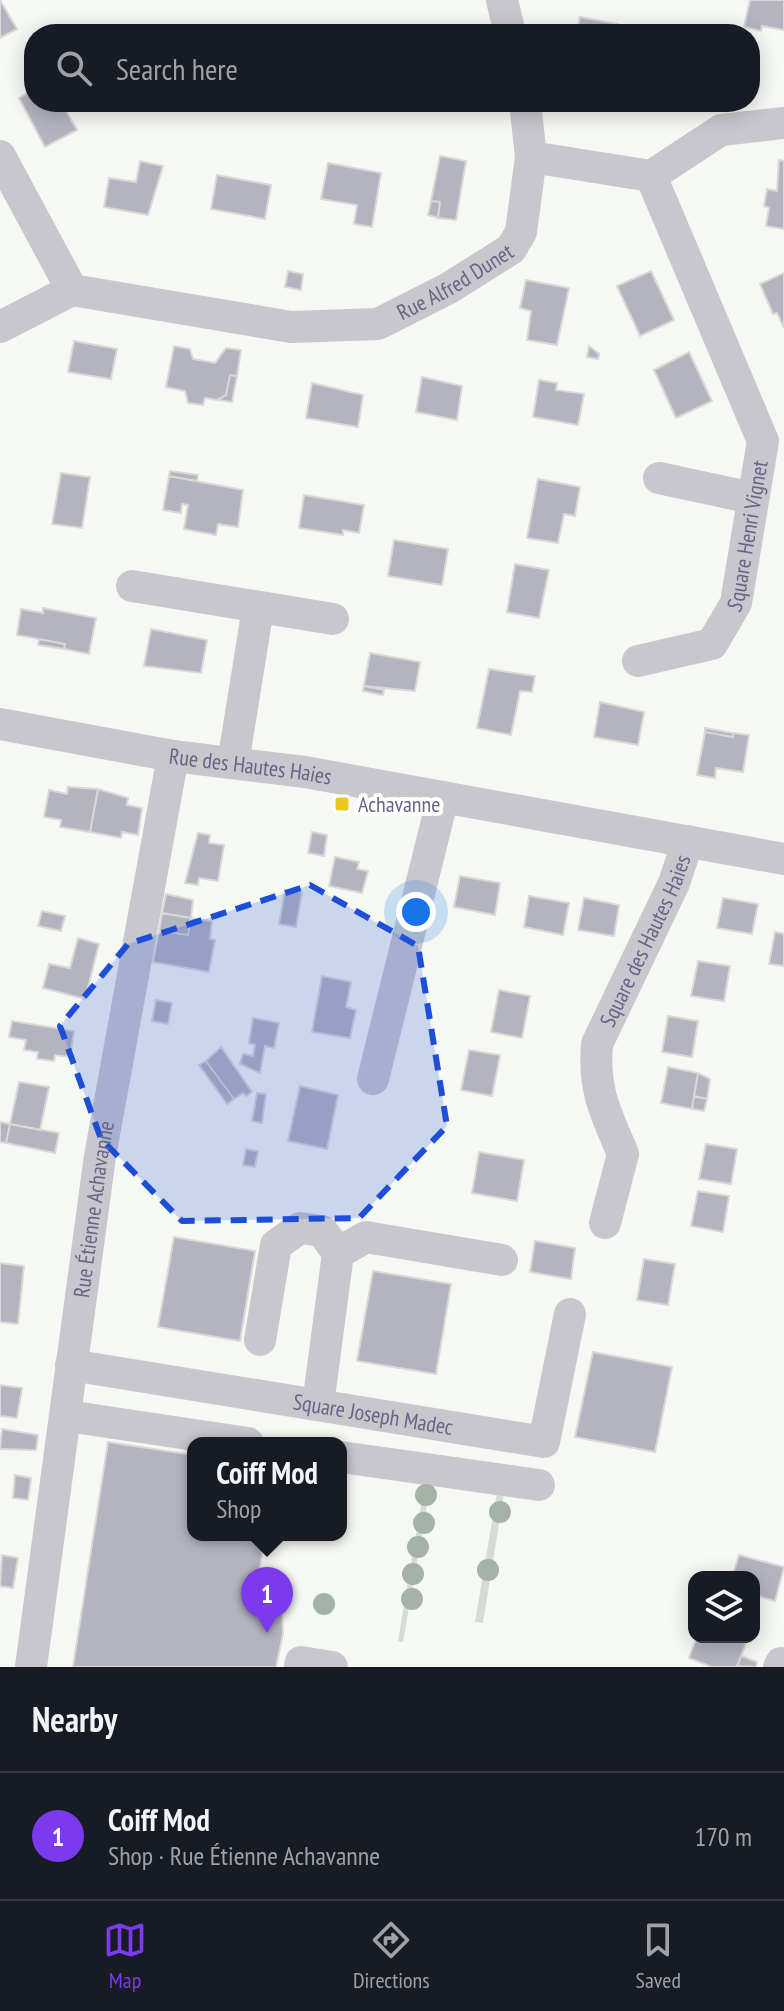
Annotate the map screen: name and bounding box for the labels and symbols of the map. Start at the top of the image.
street label: Rue Alfred Dunet [392,237,518,326]
street label: Square Henri Vignet [720,458,774,616]
street label: Rue des Hautes Haies [168,742,334,791]
place label: Achavanne [358,790,440,818]
marker: Achavanne [333,795,351,813]
street label: Square des Hautes Haies [593,851,697,1031]
your location [396,892,436,932]
street label: Rue Étienne Achavanne [67,1119,120,1299]
street label: Square Joseph Madec [291,1387,455,1441]
pin: 1 [241,1567,293,1633]

